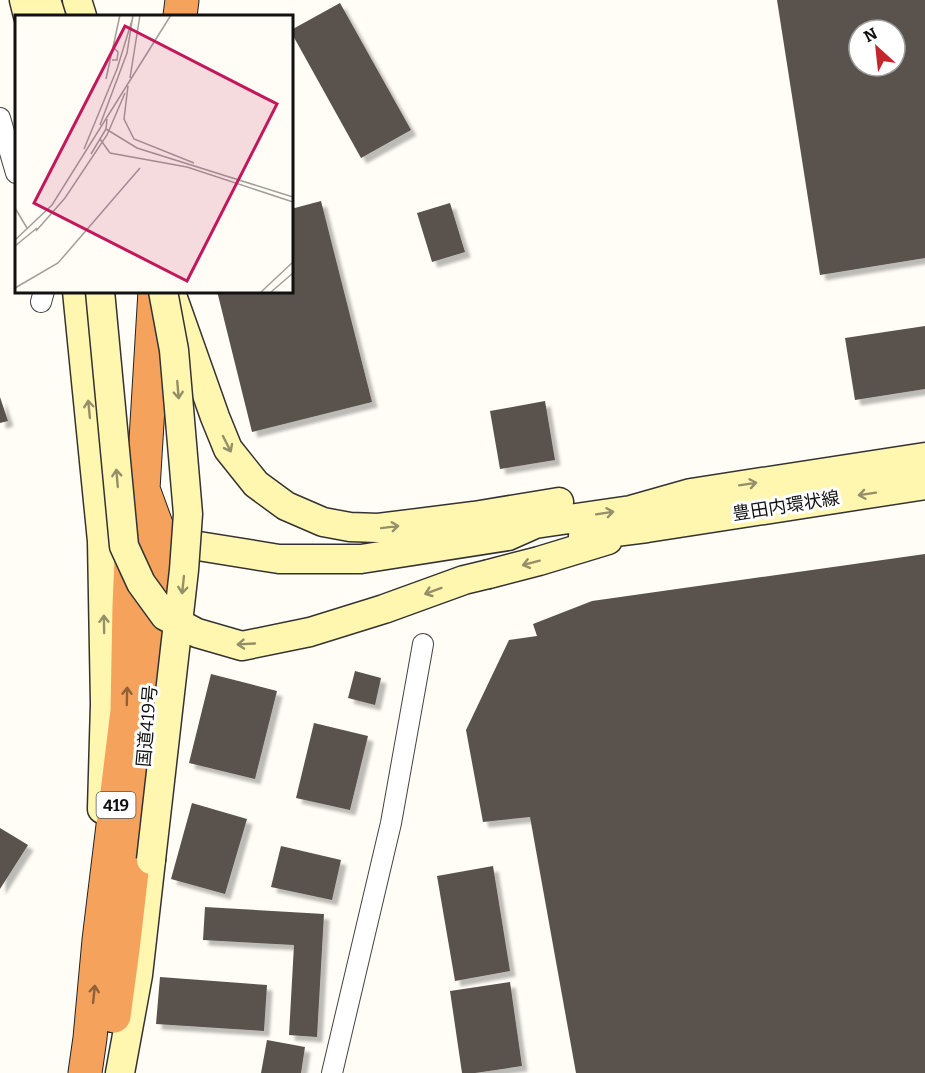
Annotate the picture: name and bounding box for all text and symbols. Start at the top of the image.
inset map [15,15,292,292]
north arrow [847,18,907,78]
text: N [861,24,880,46]
one-way arrow [173,380,184,400]
one-way arrow [83,400,94,419]
one-way arrow [221,435,233,452]
one-way arrow [111,469,122,489]
one-way arrow [738,478,758,489]
street label: 豊田内環状線 [731,487,841,525]
one-way arrow [858,488,878,499]
one-way arrow [595,508,615,519]
one-way arrow [380,521,400,532]
one-way arrow [522,558,541,570]
one-way arrow [177,574,188,594]
one-way arrow [424,587,443,598]
one-way arrow [98,615,109,635]
one-way arrow [237,638,256,649]
street label: 国道419号 [132,684,162,768]
one-way arrow [121,686,133,706]
road number: 419 [96,792,136,818]
one-way arrow [89,985,100,1005]

